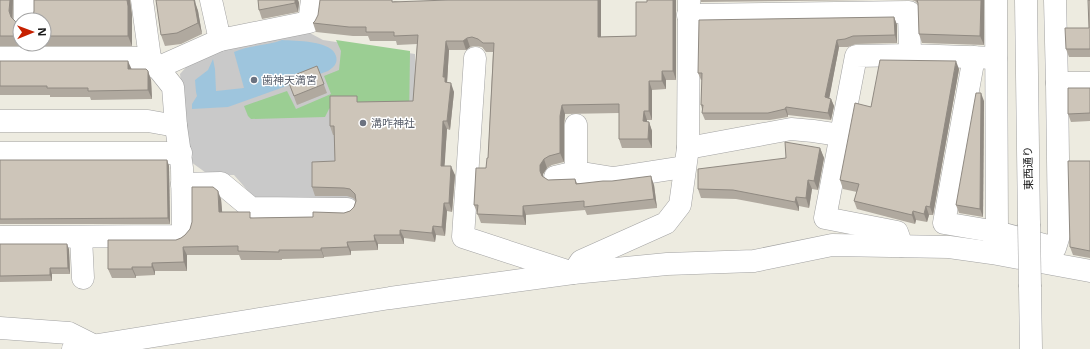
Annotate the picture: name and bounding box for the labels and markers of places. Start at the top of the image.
place label: 歯神天満宮 [262,72,317,87]
marker: 歯神天満宮 [249,75,259,85]
place label: 溝咋神社 [371,115,415,130]
marker: 溝咋神社 [358,118,368,128]

